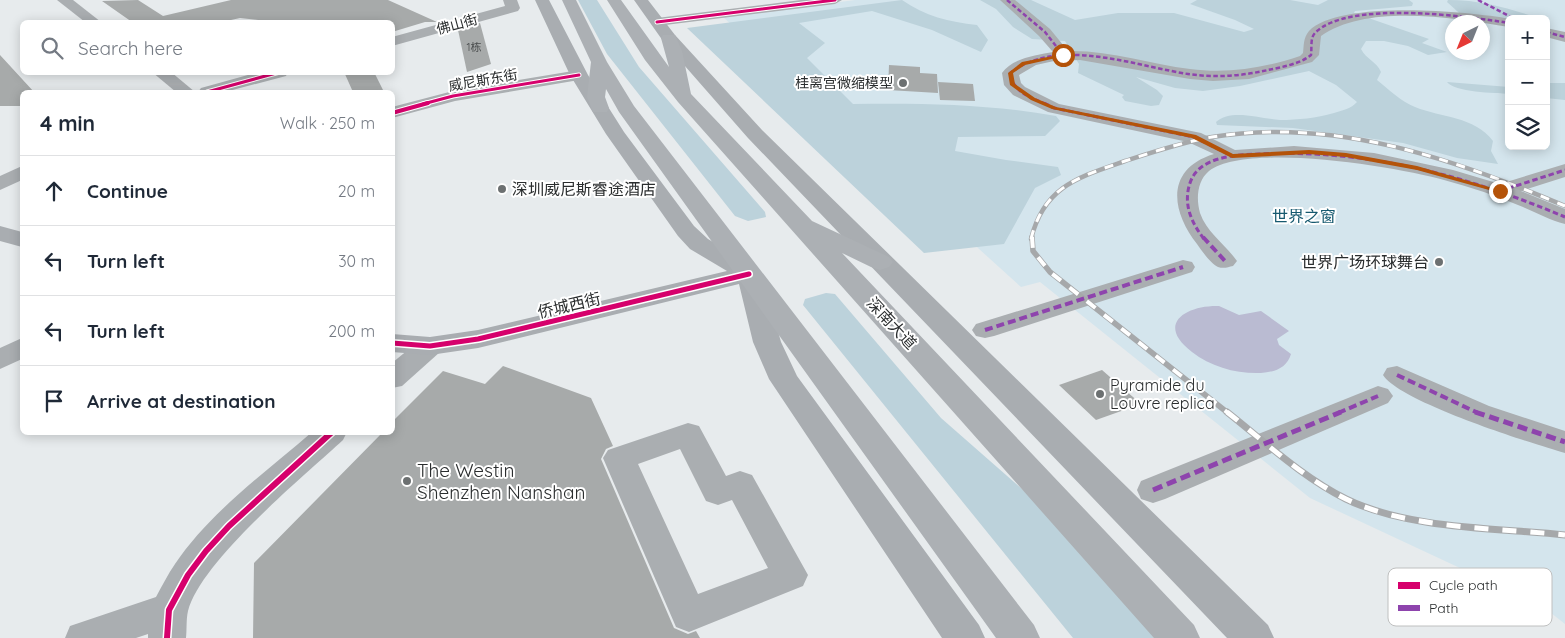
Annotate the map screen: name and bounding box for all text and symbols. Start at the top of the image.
street label: 佛山街 [434,10,480,38]
north arrow [1445,15,1490,60]
map controls [1505,15,1550,150]
button: + [1505,15,1550,60]
search box [20,20,395,75]
icon: search [38,34,66,62]
text: Search here [78,36,183,60]
house number: 1栋 [466,40,482,54]
route start [1052,44,1075,67]
button: − [1505,60,1550,105]
street label: 威尼斯东街 [447,65,519,95]
place label: 桂离宫微缩模型 [795,74,893,92]
marker: 桂离宫微缩模型 [897,77,909,89]
button: layers [1505,105,1550,150]
text: 4 min [40,110,95,136]
text: Walk · 250 m [280,113,375,133]
icon: ahead [40,177,68,205]
text: Continue [87,179,168,203]
place label: 深圳威尼斯睿途酒店 [512,179,656,199]
route end [1489,180,1512,203]
text: 20 m [338,181,375,201]
marker: 深圳威尼斯睿途酒店 [496,183,508,195]
park label: 世界之窗 [1272,206,1336,226]
icon: left [40,247,68,275]
text: Turn left [87,249,165,273]
text: 30 m [338,251,375,271]
place label: 世界广场环球舞台 [1301,252,1429,272]
marker: 世界广场环球舞台 [1433,256,1445,268]
street label: 侨城西街 [536,288,602,322]
street label: 深南大道 [863,293,921,353]
icon: left [40,317,68,345]
text: Turn left [87,319,165,343]
text: 200 m [328,321,375,341]
place label: Pyramide du Louvre replica [1110,375,1215,413]
icon: arrive [40,387,68,415]
marker: Pyramide du Louvre replica [1094,388,1106,400]
text: Arrive at destination [87,389,276,413]
place label: The Westin Shenzhen Nanshan [417,458,586,504]
marker: The Westin Shenzhen Nanshan [401,475,413,487]
legend [1388,568,1552,626]
text: Cycle path [1429,576,1498,594]
text: Path [1429,599,1458,617]

